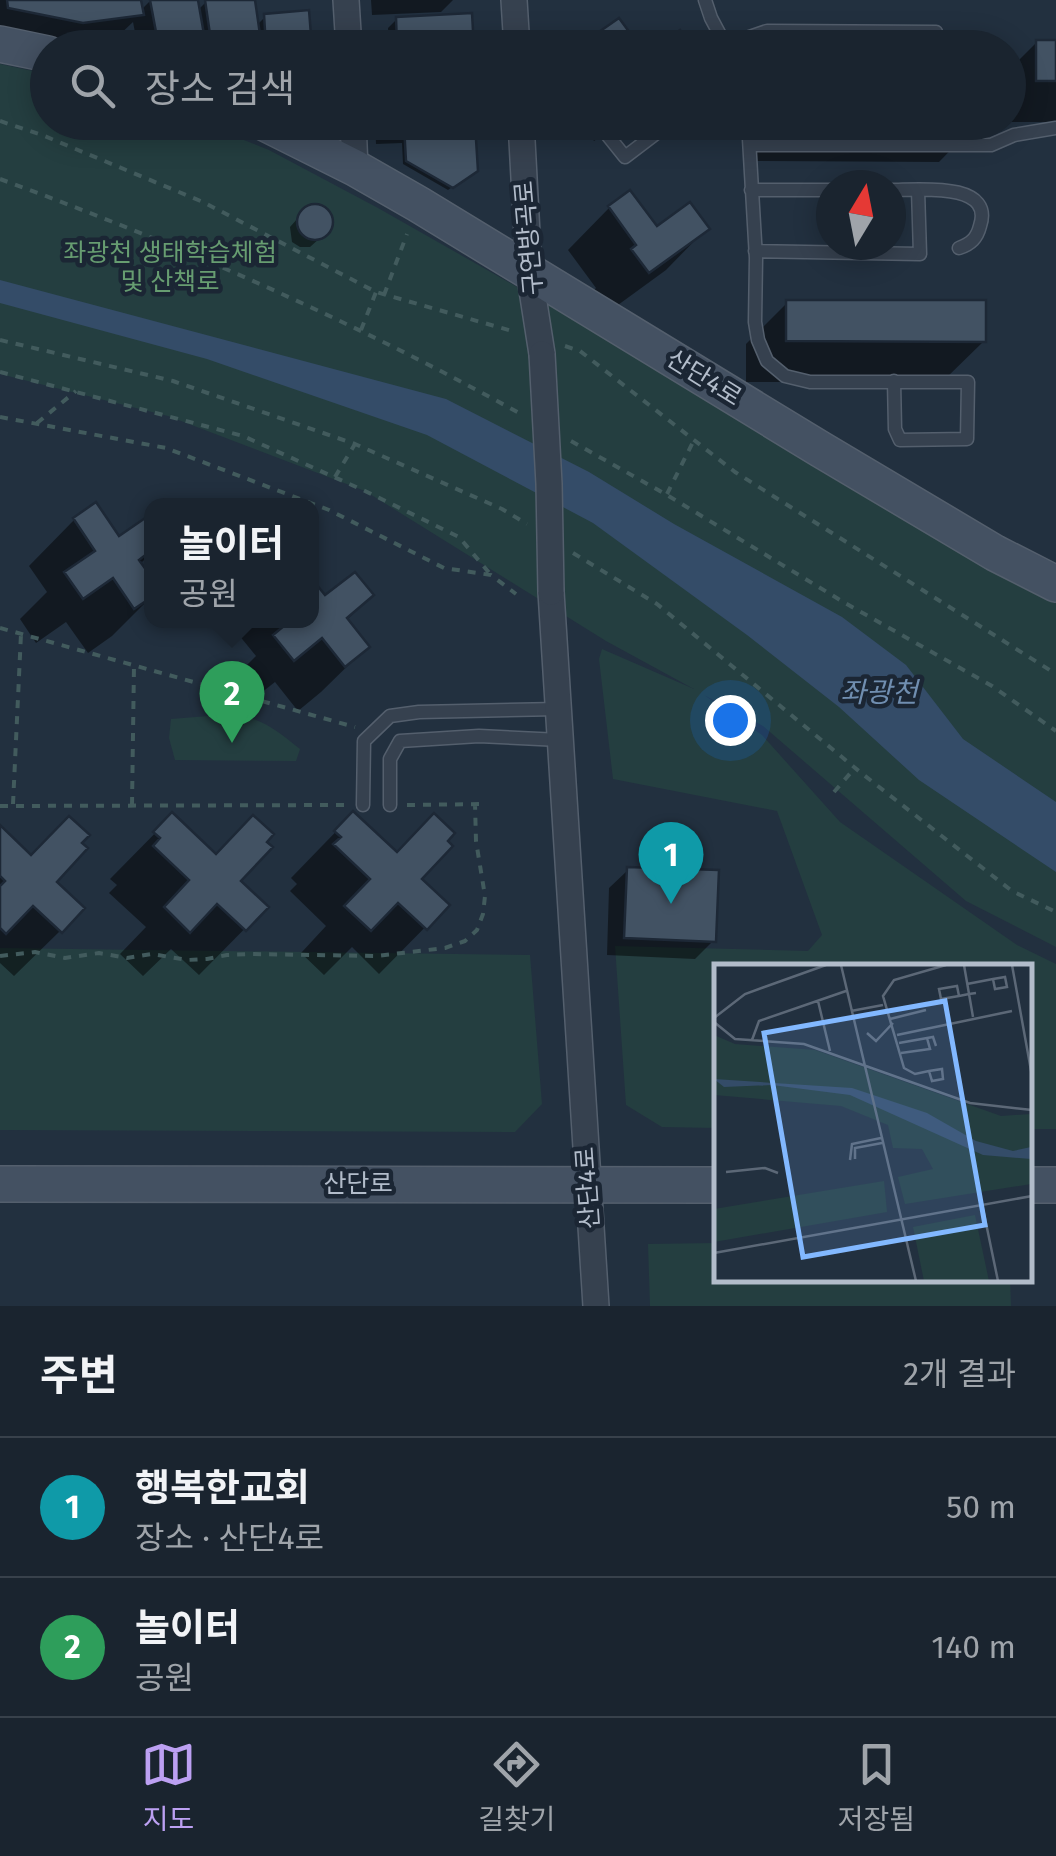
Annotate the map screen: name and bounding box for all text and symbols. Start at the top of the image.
search box [30,30,1026,140]
icon: search [65,58,120,113]
text: 장소 검색 [145,66,295,112]
north arrow [816,170,906,260]
street label: 구연방곡로 [509,179,549,297]
park label: 좌광천 생태학습체험 및 산책로 [63,238,277,297]
street label: 산단4로 [661,343,747,413]
popup [144,498,319,628]
text: 놀이터 [179,521,284,567]
text: 공원 [179,575,238,613]
pin: 2 [200,660,264,743]
water label: 좌광천 [840,676,921,709]
your location [705,695,756,746]
pin: 1 [638,822,704,904]
inset map [714,964,1031,1281]
street label: 산단4로 [570,1146,606,1230]
street label: 산단로 [323,1169,393,1199]
text: 주변 [40,1351,117,1401]
text: 2개 결과 [903,1355,1016,1393]
text: 행복한교회 [135,1465,310,1511]
text: 1 [65,1488,80,1526]
text: 50 m [946,1488,1016,1526]
text: 장소 · 산단4로 [135,1519,324,1557]
text: 놀이터 [135,1605,240,1651]
text: 2 [64,1628,81,1666]
text: 140 m [931,1628,1016,1666]
text: 공원 [135,1659,194,1697]
tab: 지도 [141,1737,196,1837]
tab: 길찾기 [478,1737,555,1837]
tab: 저장됨 [838,1737,915,1837]

